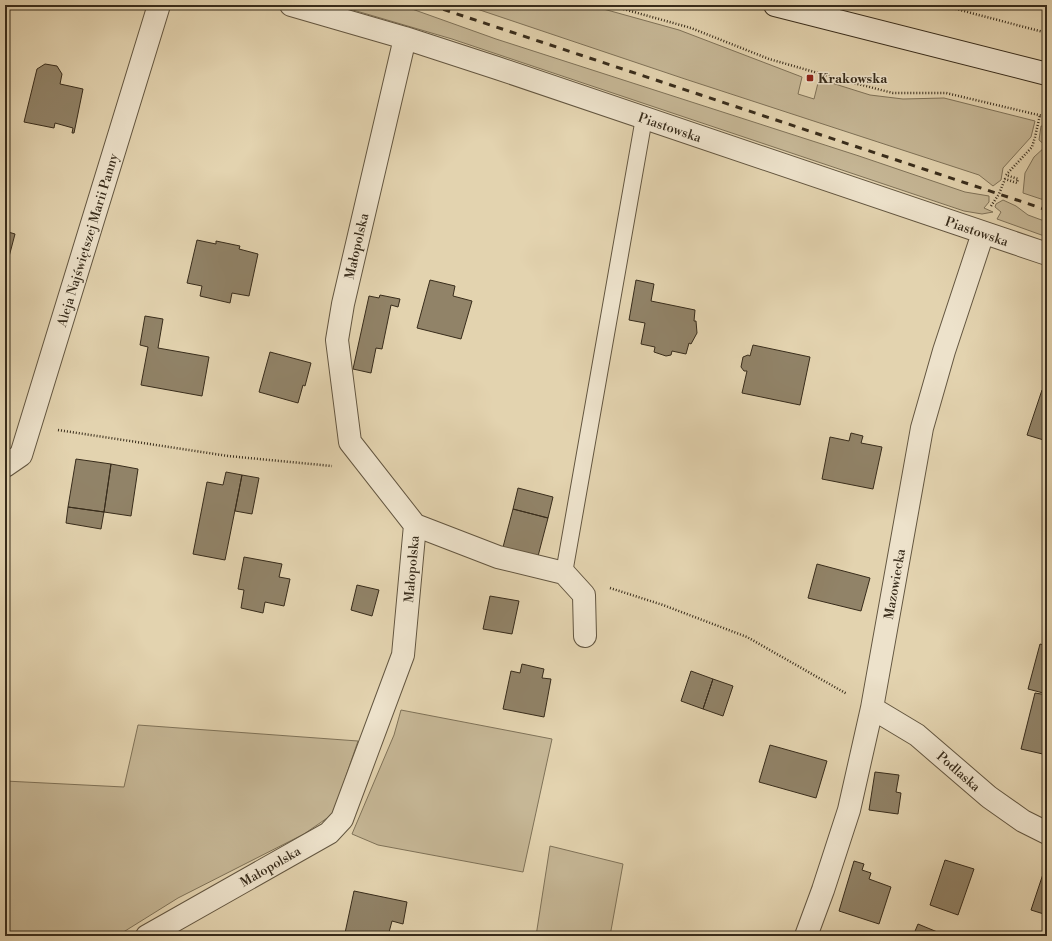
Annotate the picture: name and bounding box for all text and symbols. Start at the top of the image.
place label: Krakowska [818,71,888,87]
marker: Krakowska [805,73,815,83]
street label: Piastowska [636,110,704,146]
street label: Aleja Najświętszej Marii Panny [54,151,122,330]
street label: Małopolska [342,211,372,281]
street label: Piastowska [943,214,1011,250]
street label: Małopolska [401,534,423,603]
street label: Mazowiecka [881,547,909,621]
street label: Podlaska [933,748,984,795]
street label: Małopolska [237,843,304,891]

